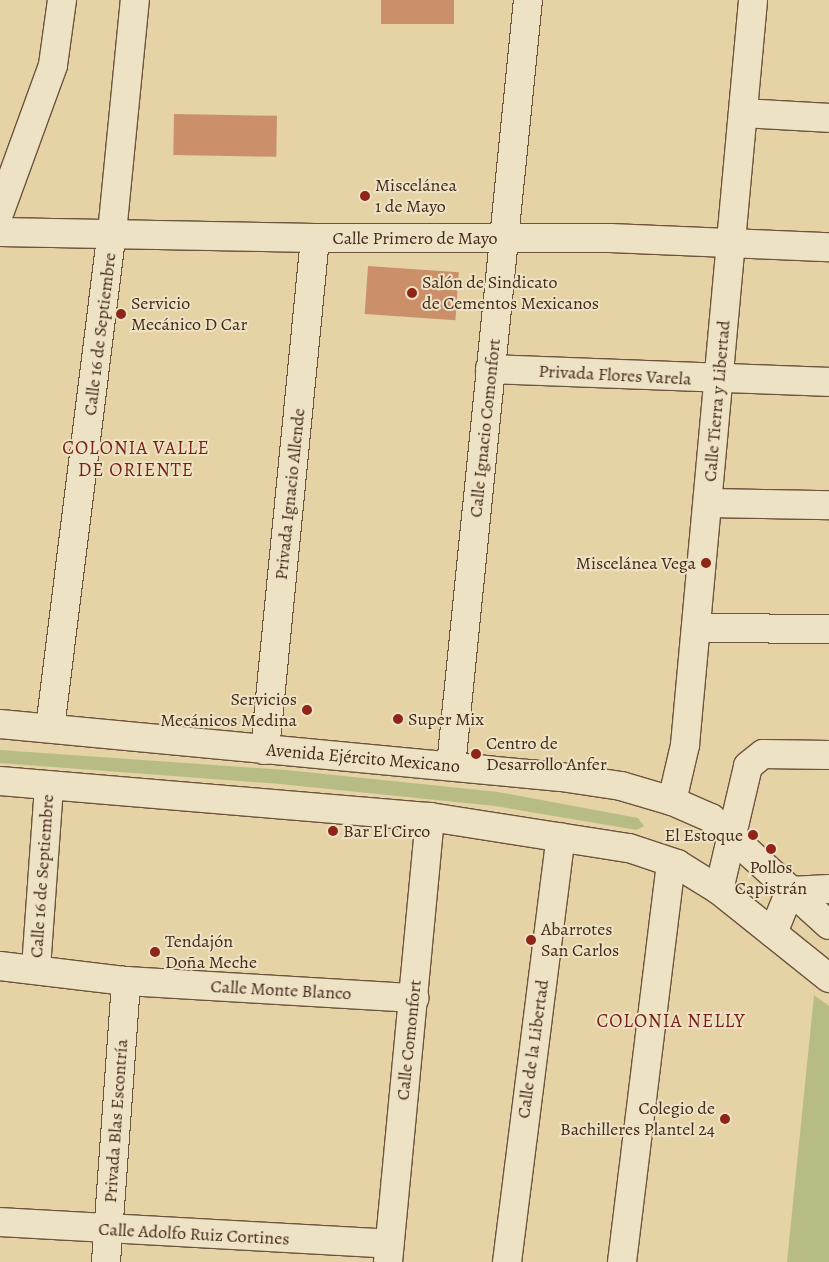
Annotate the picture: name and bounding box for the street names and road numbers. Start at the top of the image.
street label: Calle Primero de Mayo [332,227,498,249]
street label: Calle 16 de Septiembre [79,251,121,417]
street label: Calle Tierra y Libertad [699,319,735,483]
street label: Calle Ignacio Comonfort [465,337,505,519]
street label: Privada Flores Varela [538,360,692,390]
street label: Privada Ignacio Allende [270,407,310,581]
street label: Avenida Ejército Mexicano [265,739,461,777]
street label: Calle 16 de Septiembre [26,793,58,959]
street label: Calle Monte Blanco [210,976,352,1004]
street label: Calle de la Libertad [513,978,553,1120]
street label: Calle Comonfort [392,979,426,1101]
street label: Privada Blas Escontría [100,1038,132,1204]
street label: Calle Adolfo Ruiz Cortines [98,1218,290,1250]

